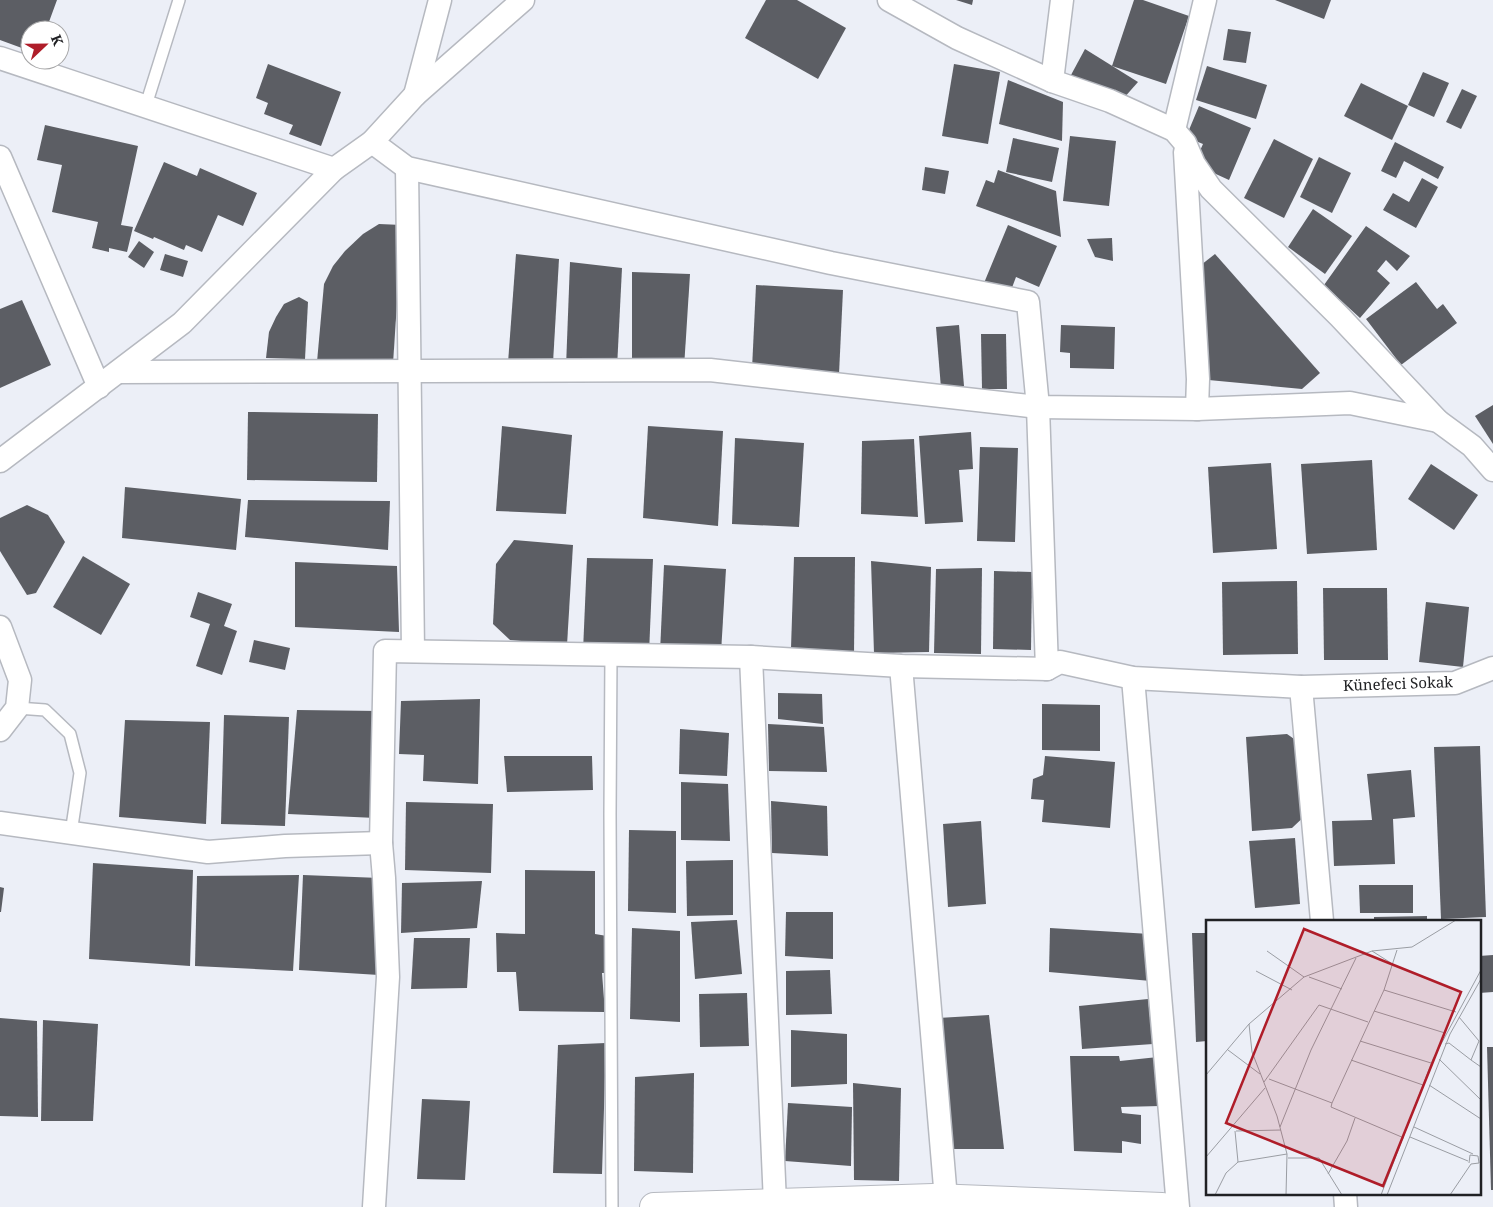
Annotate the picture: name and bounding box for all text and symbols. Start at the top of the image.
north arrow [20,20,70,70]
text: K [47,32,69,49]
street label: Künefeci Sokak [1343,671,1453,695]
inset map [1206,920,1480,1194]

